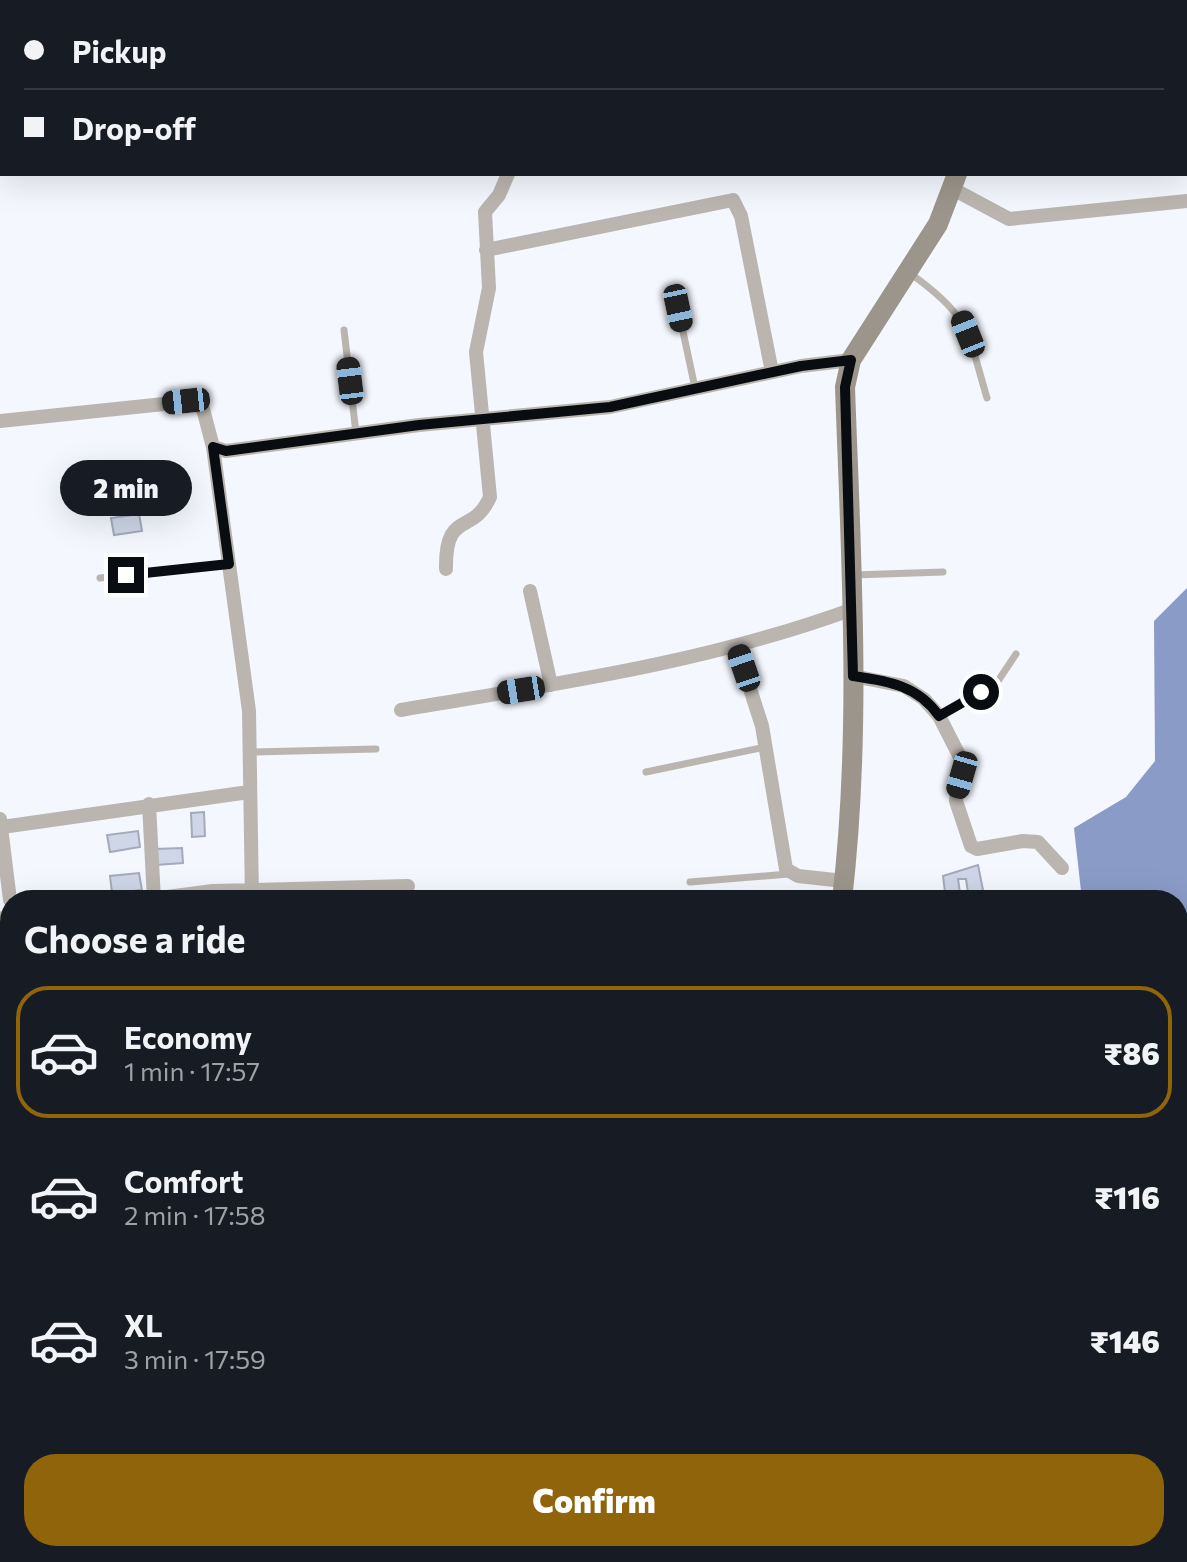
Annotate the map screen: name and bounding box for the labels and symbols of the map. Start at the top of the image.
car [661,282,695,334]
car [948,307,988,361]
car [335,356,365,406]
car [161,387,211,415]
callout: 2 min [60,459,192,515]
route end [108,557,144,593]
car [725,641,763,695]
car [495,674,547,706]
route start [963,674,999,710]
car [944,749,980,801]

